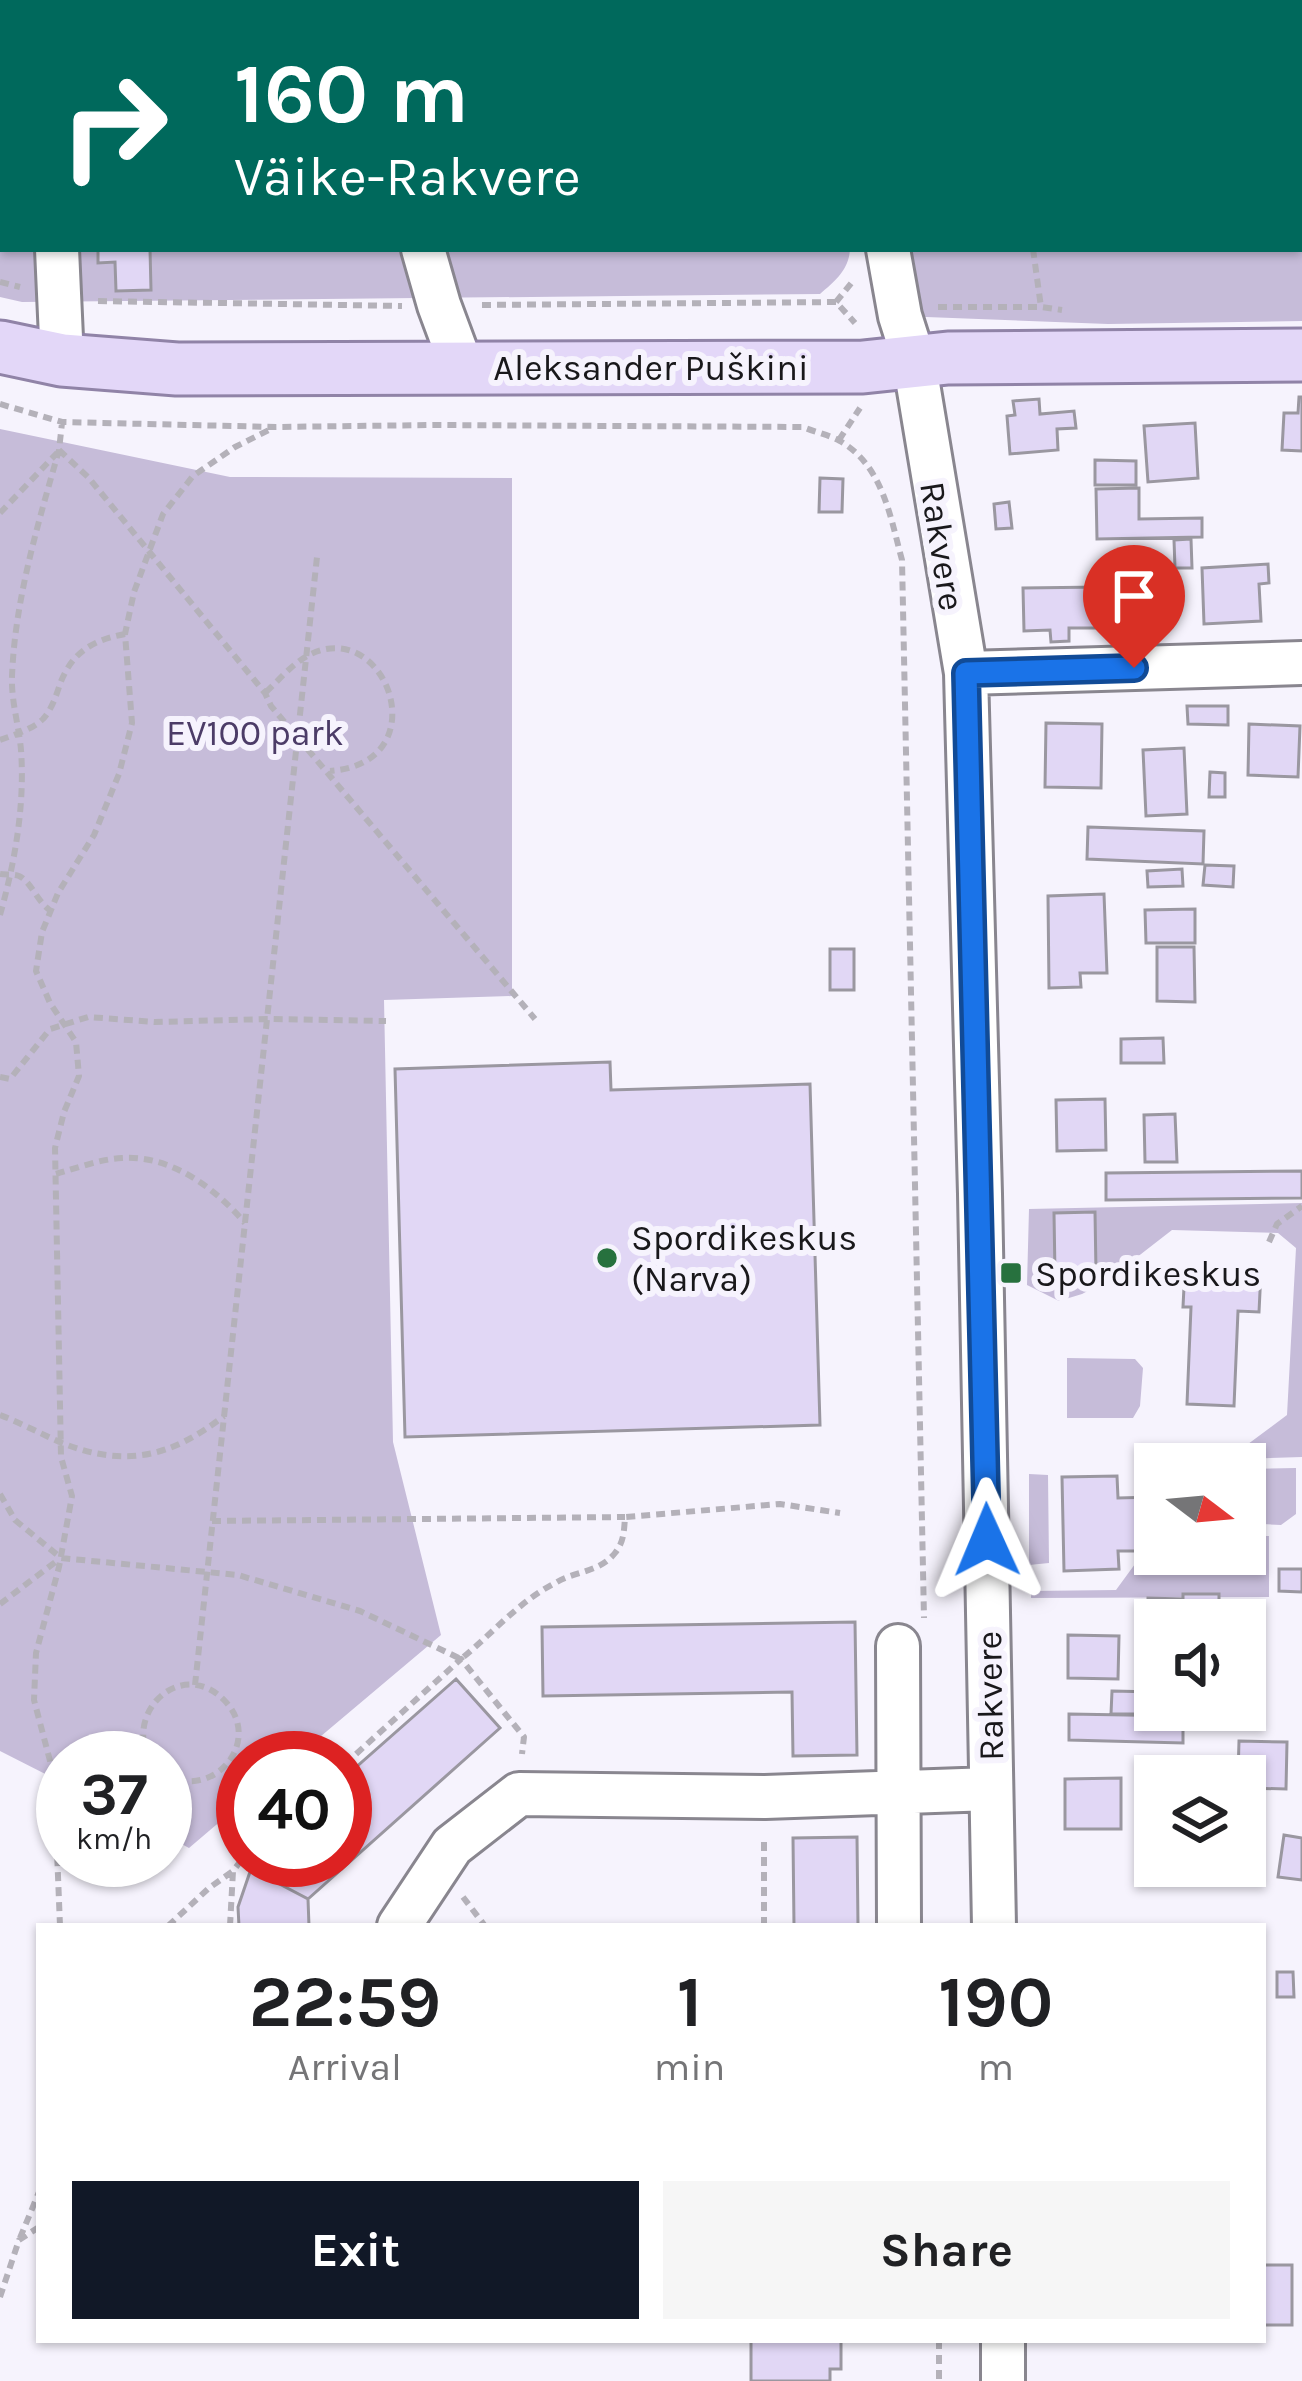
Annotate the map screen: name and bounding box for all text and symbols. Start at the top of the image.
text: 160 m [234,45,469,143]
icon: right [36,48,192,204]
text: Väike-Rakvere [234,145,581,209]
street label: Aleksander Puškini [493,347,809,389]
street label: Rakvere [911,479,973,614]
pin [1083,545,1185,668]
icon: arrive [1101,563,1167,629]
park label: EV100 park [166,712,344,754]
place label: Spordikeskus (Narva) [631,1217,857,1300]
marker: Spordikeskus (Narva) [594,1245,620,1271]
place label: Spordikeskus [1035,1253,1261,1295]
marker: Spordikeskus [998,1260,1024,1286]
north arrow [1134,1443,1266,1575]
map controls [1134,1443,1266,1887]
position arrow [924,1477,1050,1603]
button: sound [1134,1599,1266,1731]
street label: Rakvere [968,1631,1012,1761]
speed limit sign: 40 [216,1731,372,1887]
button: layers [1134,1755,1266,1887]
text: 37 [80,1759,148,1829]
text: km/h [76,1821,152,1857]
text: 22:59 [249,1960,441,2044]
text: 1 [677,1960,702,2044]
text: 190 [938,1960,1053,2044]
text: Arrival [288,2044,402,2090]
text: min [654,2044,725,2090]
text: m [977,2044,1014,2090]
button: Exit [72,2181,639,2319]
button: Share [663,2181,1230,2319]

